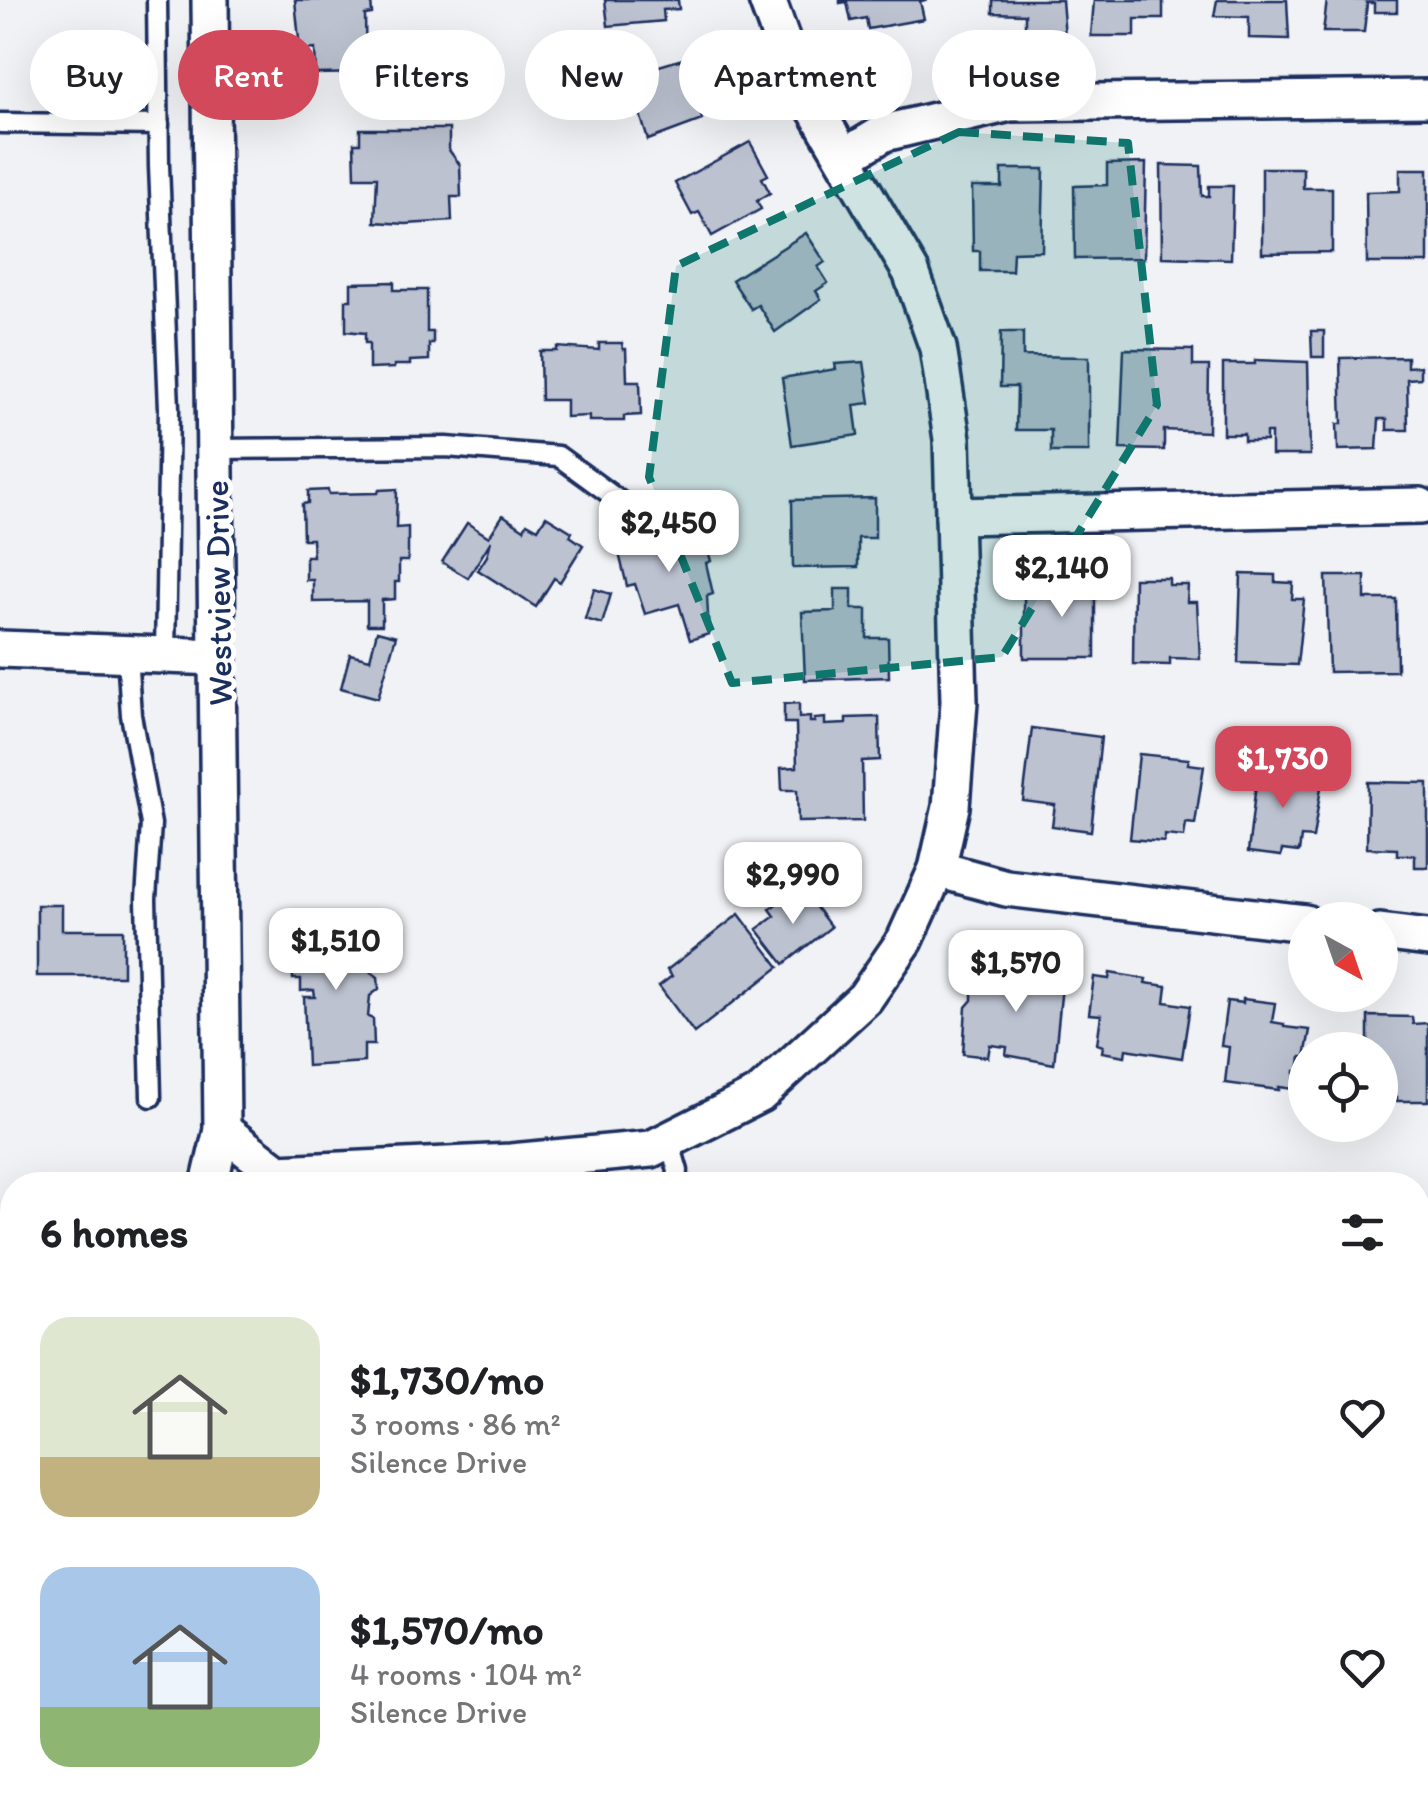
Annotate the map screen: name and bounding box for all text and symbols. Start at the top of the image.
chip: Buy [30,30,158,120]
chip: Rent [178,30,319,120]
chip: Filters [339,30,505,120]
chip: New [525,30,659,120]
chip: Apartment [679,30,912,120]
chip: House [932,30,1096,120]
street label: Westview Drive [195,480,241,706]
pin: $2,450 [588,490,750,575]
text: $2,450 [621,503,717,541]
pin: $2,140 [981,535,1143,620]
text: $2,140 [1015,548,1109,586]
pin: $1,730 [1202,726,1364,811]
text: $1,730 [1237,739,1329,777]
pin: $2,990 [712,842,874,927]
text: $2,990 [746,855,840,893]
north arrow [1288,902,1398,1012]
map controls [1288,902,1398,1142]
pin: $1,510 [255,908,417,993]
text: $1,510 [291,921,381,959]
pin: $1,570 [935,930,1097,1015]
text: $1,570 [970,943,1062,981]
button: locate [1288,1032,1398,1142]
icon: filters [1335,1205,1390,1260]
text: 6 homes [40,1207,188,1258]
text: $1,730/mo [350,1354,545,1405]
icon: home [120,1357,240,1477]
icon: heart [1335,1390,1390,1445]
text: 3 rooms · 86 m² [350,1405,561,1443]
text: Silence Drive [350,1443,527,1481]
text: $1,570/mo [350,1604,544,1655]
icon: home [120,1607,240,1727]
icon: heart [1335,1640,1390,1695]
text: 4 rooms · 104 m² [350,1655,582,1693]
text: Silence Drive [350,1693,527,1731]

